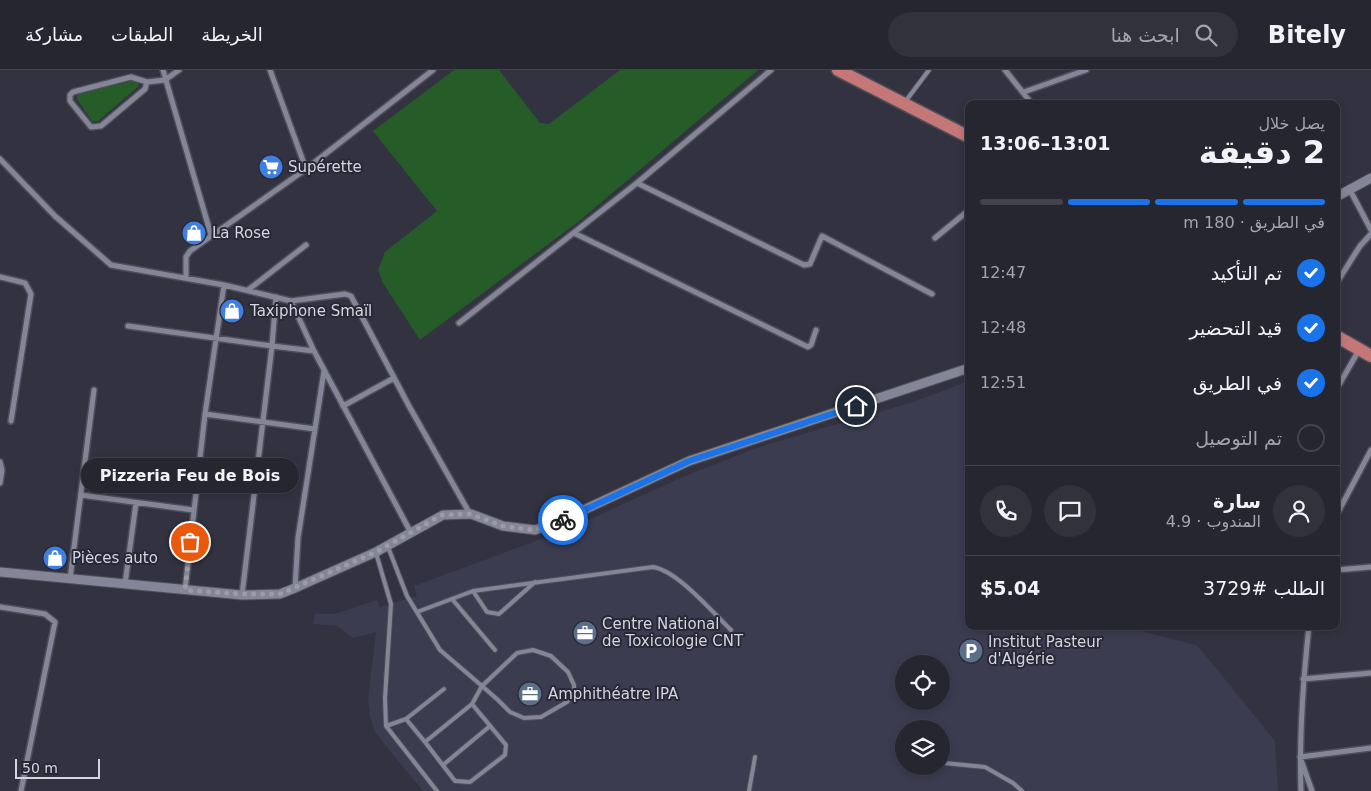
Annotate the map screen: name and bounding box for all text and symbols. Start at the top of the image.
search box [888,12,1238,57]
icon: search [1192,21,1220,49]
text: Bitely [1268,21,1346,49]
text: مشاركة [25,24,83,45]
text: الطبقات [111,24,173,45]
text: الخريطة [201,24,263,45]
text: ابحث هنا [1111,24,1180,46]
text: يصل خلال [1258,114,1325,133]
text: 13:01–13:06 [980,132,1110,154]
text: 2 دقيقة [1199,133,1325,171]
supermarket icon: Supérette [258,154,284,180]
place label: Supérette [288,158,362,176]
text: في الطريق · 180 m [1183,213,1325,232]
shop icon: La Rose [181,220,207,246]
place label: La Rose [212,224,270,242]
icon: check [1297,259,1325,287]
text: تم التأكيد [1211,262,1282,284]
text: 12:47 [980,263,1026,282]
shop icon: Taxiphone Smaïl [219,298,245,324]
place label: Taxiphone Smaïl [249,302,372,320]
icon: check [1297,314,1325,342]
text: قيد التحضير [1189,317,1282,339]
text: 12:48 [980,318,1026,337]
icon: check [1297,369,1325,397]
text: في الطريق [1193,372,1282,394]
text: 12:51 [980,373,1026,392]
pin [835,385,877,427]
icon: home [842,392,870,420]
text: تم التوصيل [1195,427,1282,449]
callout: Pizzeria Feu de Bois [81,457,299,492]
text: Pizzeria Feu de Bois [100,466,280,485]
button: phone [980,485,1032,537]
button: chat [1044,485,1096,537]
button: person [1273,485,1325,537]
text: سارة [1213,490,1261,512]
courier [538,495,588,545]
icon: bike [549,506,577,534]
text: المندوب · 4.9 [1166,512,1261,531]
pin [169,521,211,563]
icon: bag [176,528,204,556]
shop icon: Pièces auto [42,545,68,571]
place label: Pièces auto [72,549,158,567]
text: $5.04 [980,577,1040,599]
text: الطلب #3729 [1203,577,1325,599]
place label: Centre National de Toxicologie CNT [602,615,744,650]
office icon: Centre National de Toxicologie CNT [572,620,598,646]
place label: Institut Pasteur d'Algérie [988,633,1103,668]
parking icon: Institut Pasteur d'Algérie [958,638,984,664]
map controls [895,655,950,775]
button: locate [895,655,950,710]
office icon: Amphithéatre IPA [517,681,543,707]
place label: Amphithéatre IPA [548,685,679,703]
button: layers [895,720,950,775]
scale bar [15,756,100,779]
text: 50 m [22,760,58,776]

